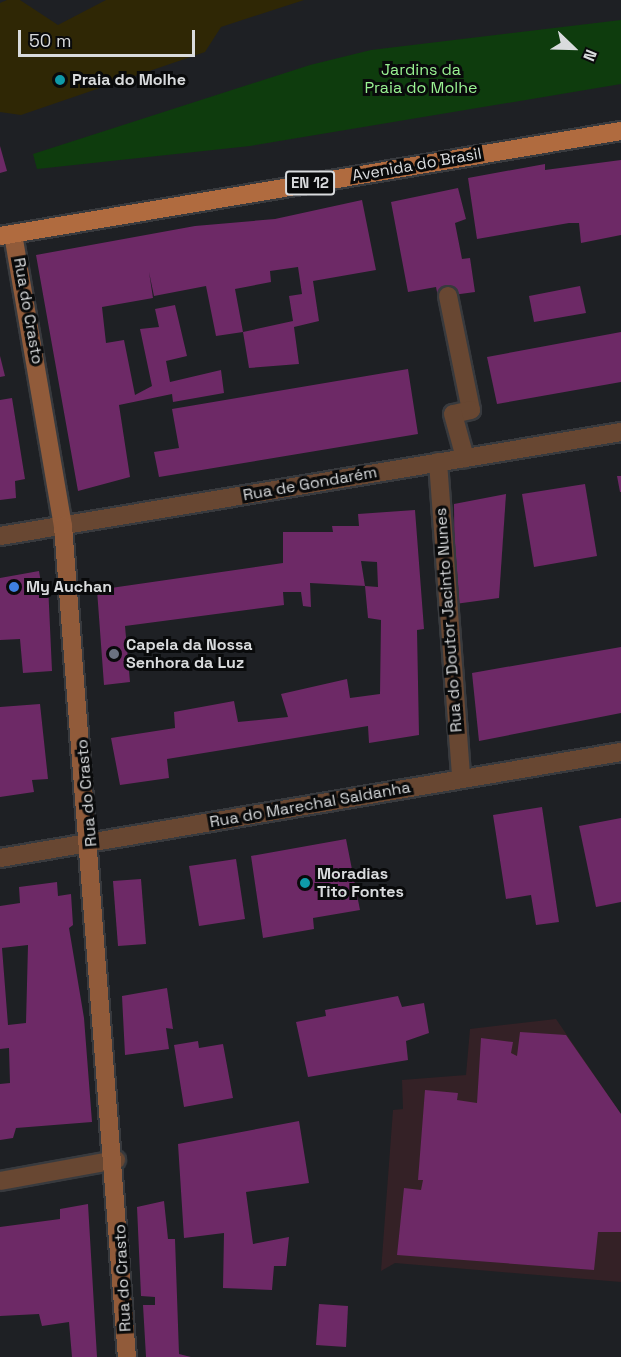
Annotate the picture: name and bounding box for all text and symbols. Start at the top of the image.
scale bar [21,18,198,56]
north arrow [543,18,603,78]
text: 50 m [29,29,71,52]
text: N [578,46,602,64]
park label: Jardins da Praia do Molhe [364,60,478,98]
place label: Praia do Molhe [72,70,186,90]
marker: Praia do Molhe [53,73,67,87]
street label: Avenida do Brasil [351,144,483,186]
road number: EN 12 [284,171,336,195]
street label: Rua do Crasto [9,256,47,366]
street label: Rua de Gondarém [241,463,379,505]
street label: Rua do Doutor Jacinto Nunes [432,507,466,733]
place label: My Auchan [26,577,112,597]
marker: My Auchan [7,580,21,594]
place label: Capela da Nossa Senhora da Luz [126,635,253,673]
marker: Capela da Nossa Senhora da Luz [107,647,121,661]
street label: Rua do Crasto [73,738,101,848]
street label: Rua do Marechal Saldanha [208,778,412,832]
place label: Moradias Tito Fontes [317,864,404,902]
marker: Moradias Tito Fontes [298,876,312,890]
street label: Rua do Crasto [111,1224,135,1332]

